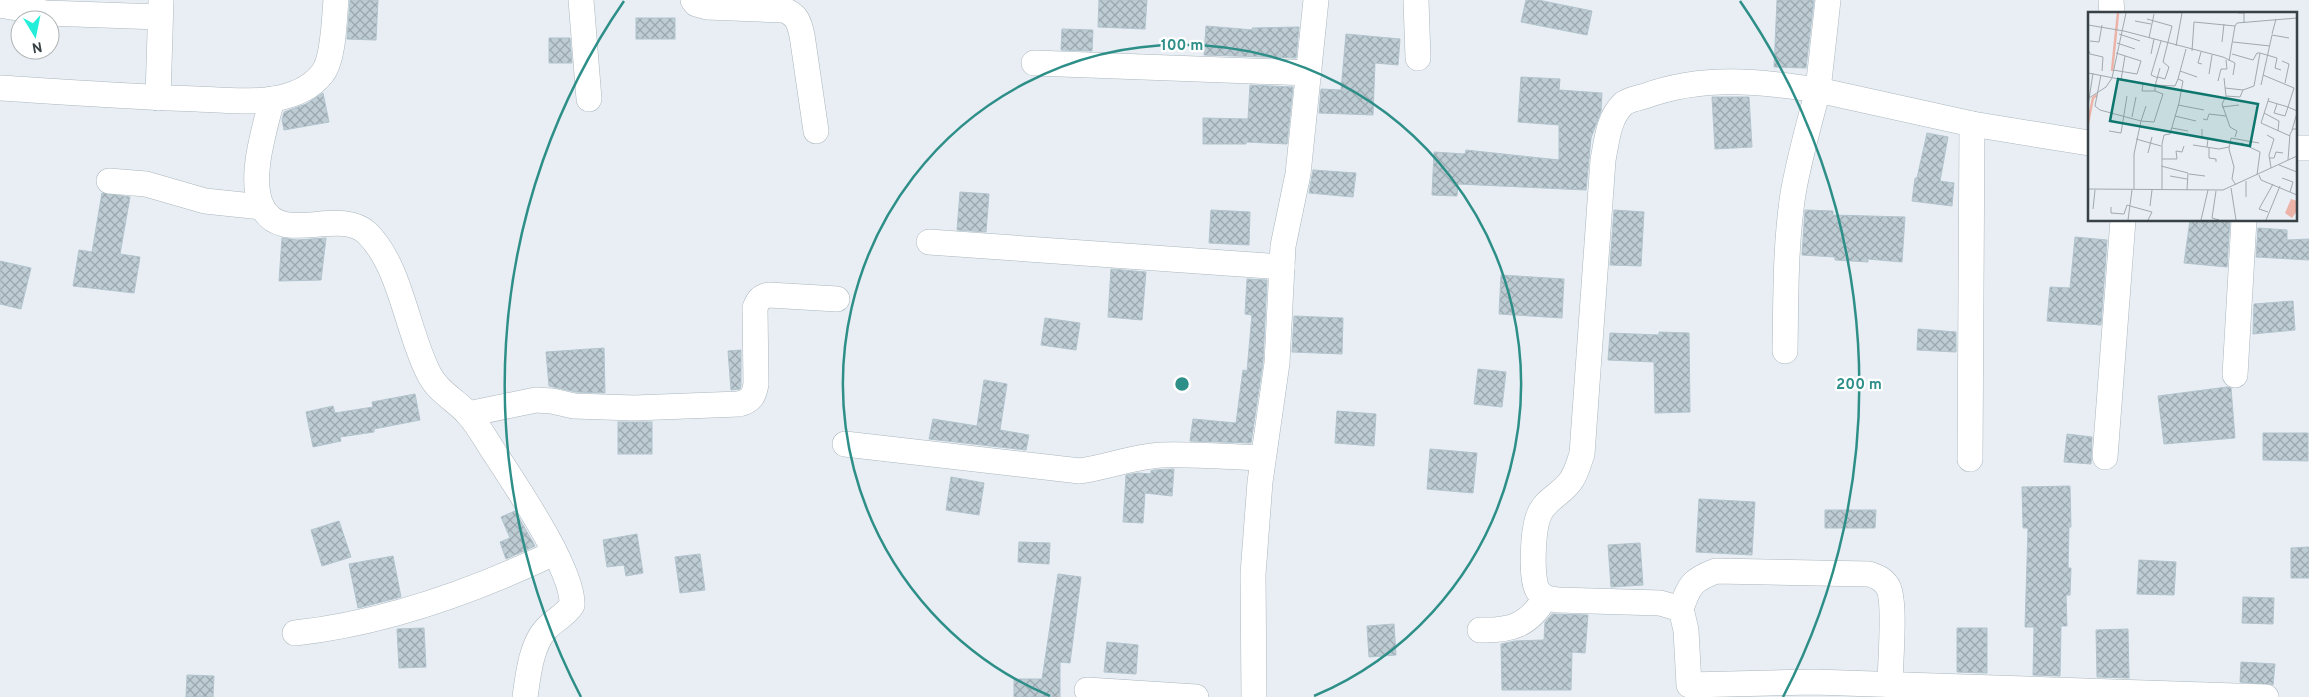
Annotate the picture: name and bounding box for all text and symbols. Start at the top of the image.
north arrow [10,10,60,60]
inset map [2088,12,2296,221]
text: N [31,37,43,56]
text: 100 m [1161,37,1203,56]
centre of rings [1173,375,1191,393]
text: 200 m [1836,376,1882,395]

